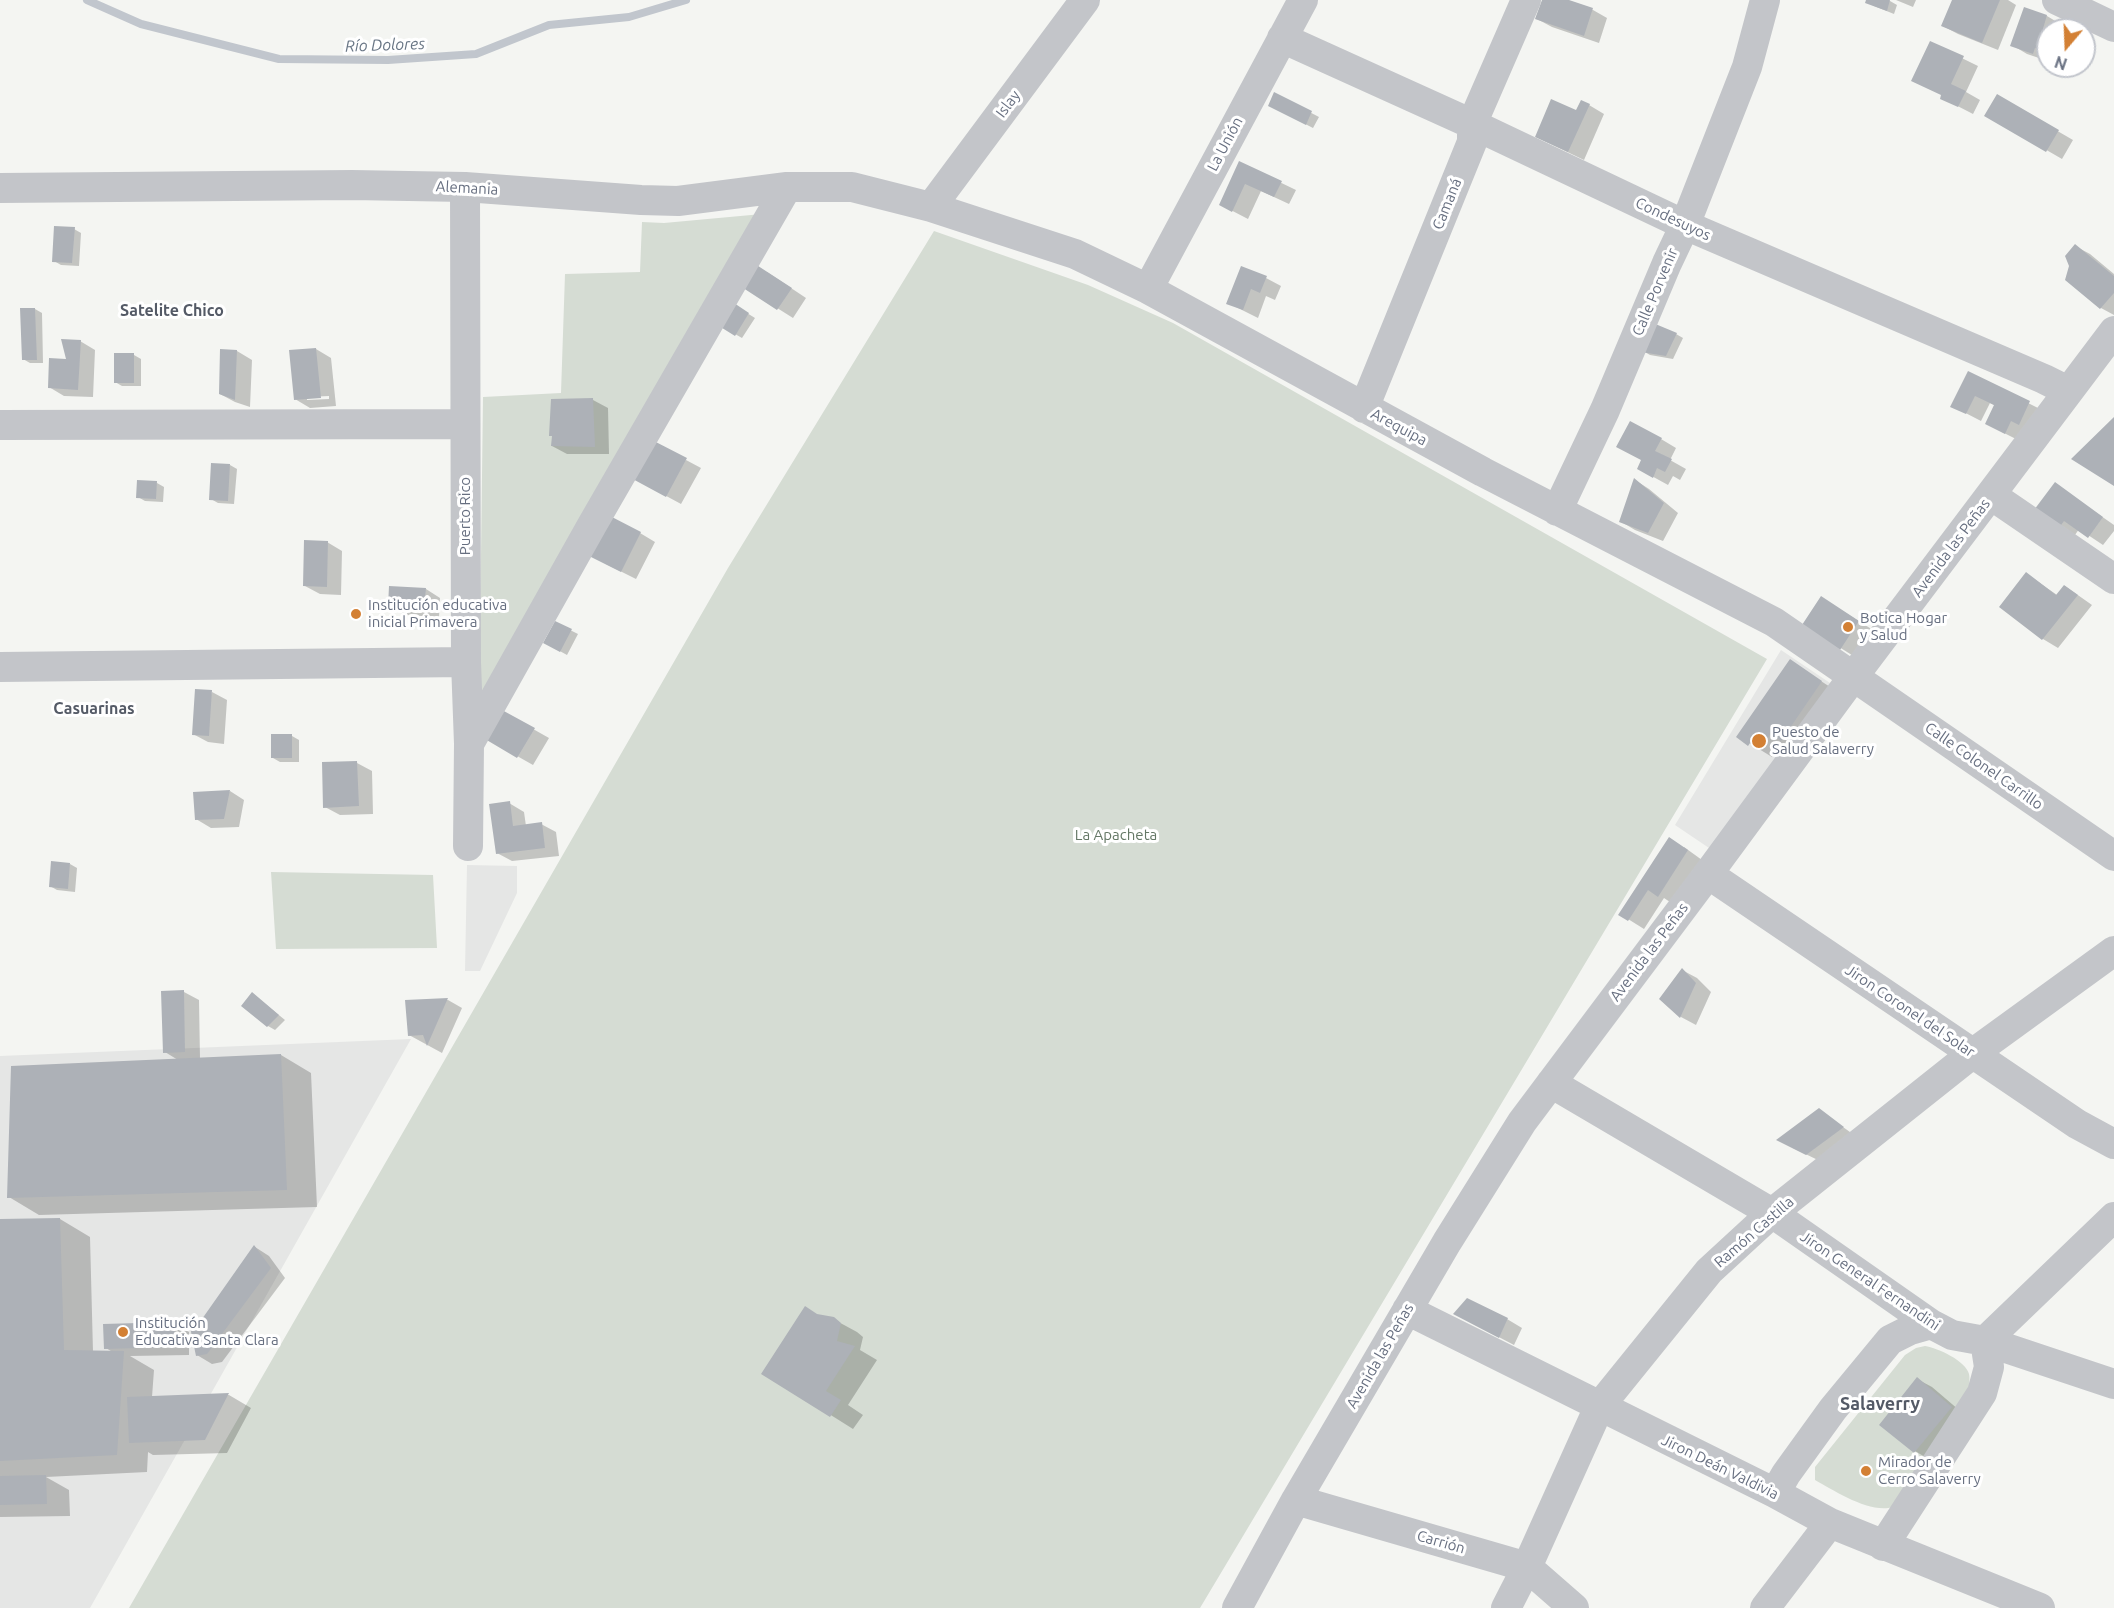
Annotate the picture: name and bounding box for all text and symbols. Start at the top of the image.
north arrow [2036,18,2096,78]
water label: Río Dolores [345,34,425,56]
text: N [2052,53,2069,74]
street label: Islay [992,87,1024,121]
street label: La Unión [1203,114,1247,174]
street label: Camaná [1429,176,1465,232]
street label: Alemania [435,177,499,199]
street label: Condesuyos [1632,194,1714,244]
street label: Calle Porvenir [1628,245,1682,339]
district label: Satelite Chico [120,301,224,321]
street label: Arequipa [1368,405,1430,449]
street label: Puerto Rico [456,477,474,555]
street label: Avenida las Peñas [1908,495,1994,601]
place label: Institución educativa inicial Primavera [368,596,507,631]
marker: Institución educativa inicial Primavera [349,607,363,621]
place label: Botica Hogar y Salud [1860,609,1947,644]
marker: Botica Hogar y Salud [1841,620,1855,634]
district label: Casuarinas [53,699,135,719]
street label: Calle Colonel Carrillo [1922,718,2046,814]
place label: Puesto de Salud Salaverry [1772,723,1874,758]
marker: Puesto de Salud Salaverry [1750,732,1768,750]
park label: La Apacheta [1075,826,1157,844]
street label: Avenida las Peñas [1606,899,1692,1005]
street label: Jiron Coronel del Solar [1842,961,1978,1061]
street label: Ramón Castilla [1711,1193,1797,1271]
street label: Jiron General Fernandini [1797,1228,1943,1334]
street label: Avenida las Peñas [1343,1300,1417,1412]
place label: Institución Educativa Santa Clara [135,1314,279,1349]
marker: Institución Educativa Santa Clara [116,1325,130,1339]
district label: Salaverry [1840,1393,1920,1415]
street label: Jiron Deán Valdivia [1659,1431,1781,1503]
place label: Mirador de Cerro Salaverry [1878,1453,1981,1488]
marker: Mirador de Cerro Salaverry [1859,1464,1873,1478]
street label: Carrión [1415,1527,1467,1557]

